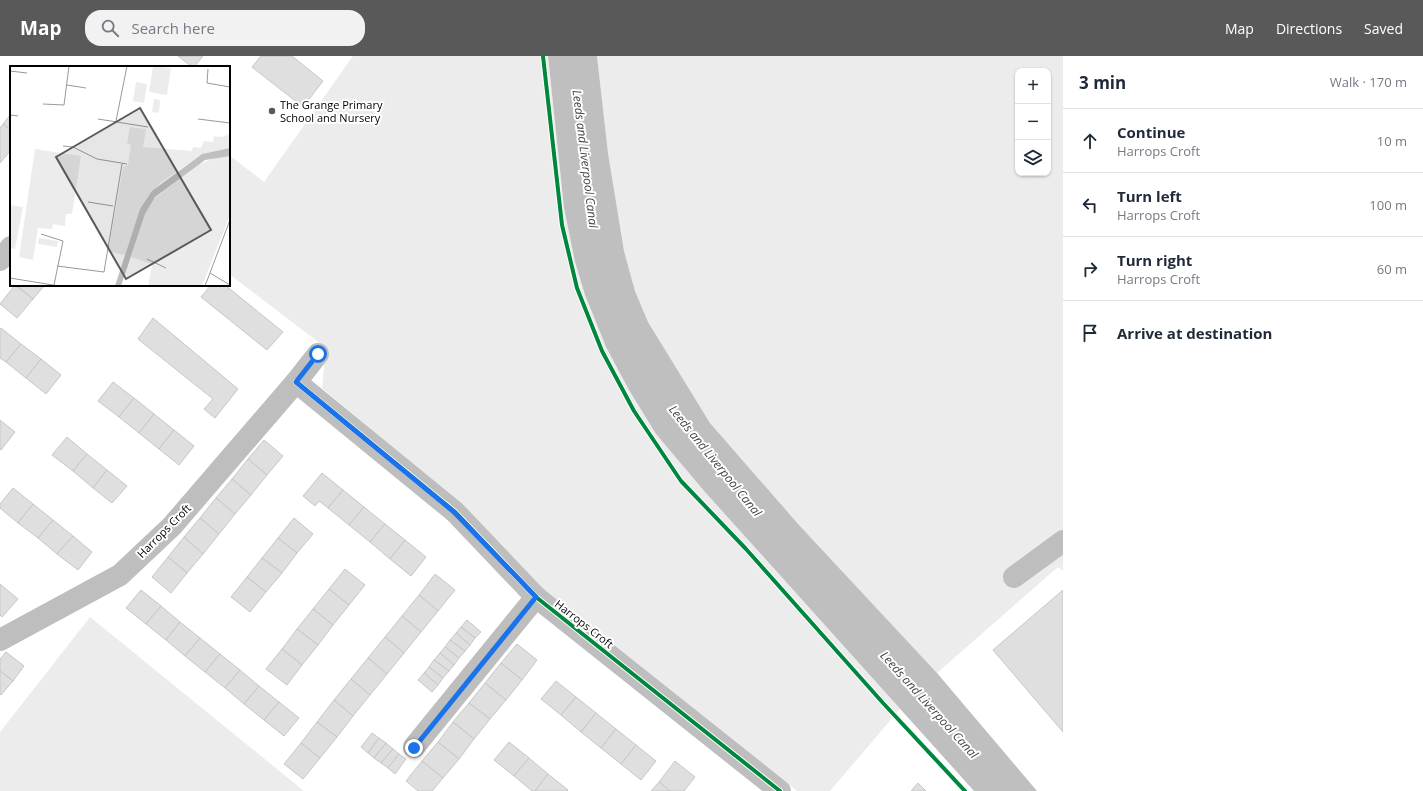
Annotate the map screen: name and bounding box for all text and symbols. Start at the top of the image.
search box [85,10,365,46]
text: Map [20,15,61,41]
icon: search [99,17,121,39]
text: Search here [131,18,215,38]
text: Map [1225,19,1254,38]
text: Directions [1276,19,1342,38]
text: Saved [1364,19,1403,38]
inset map [10,66,230,286]
map controls [1015,68,1051,176]
button: + [1015,68,1051,104]
text: 3 min [1079,71,1126,94]
text: Walk · 170 m [1330,73,1407,91]
water label: Leeds and Liverpool Canal [569,89,603,230]
place label: The Grange Primary School and Nursery [280,97,383,125]
button: − [1015,104,1051,140]
marker: The Grange Primary School and Nursery [267,106,277,116]
text: Continue [1117,122,1185,142]
icon: ahead [1079,130,1101,152]
text: 10 m [1377,132,1407,150]
button: layers [1015,140,1051,176]
text: Harrops Croft [1117,142,1200,160]
text: Turn left [1117,186,1182,206]
icon: left [1079,194,1101,216]
text: 100 m [1369,196,1407,214]
text: Harrops Croft [1117,206,1200,224]
text: Turn right [1117,250,1192,270]
icon: right [1079,258,1101,280]
text: 60 m [1377,260,1407,278]
text: Harrops Croft [1117,270,1200,288]
icon: arrive [1079,322,1101,344]
text: Arrive at destination [1117,323,1272,343]
route start [309,345,327,363]
water label: Leeds and Liverpool Canal [665,401,766,521]
street label: Harrops Croft [133,500,194,561]
street label: Harrops Croft [552,596,617,651]
water label: Leeds and Liverpool Canal [877,647,983,763]
route end [405,739,423,757]

